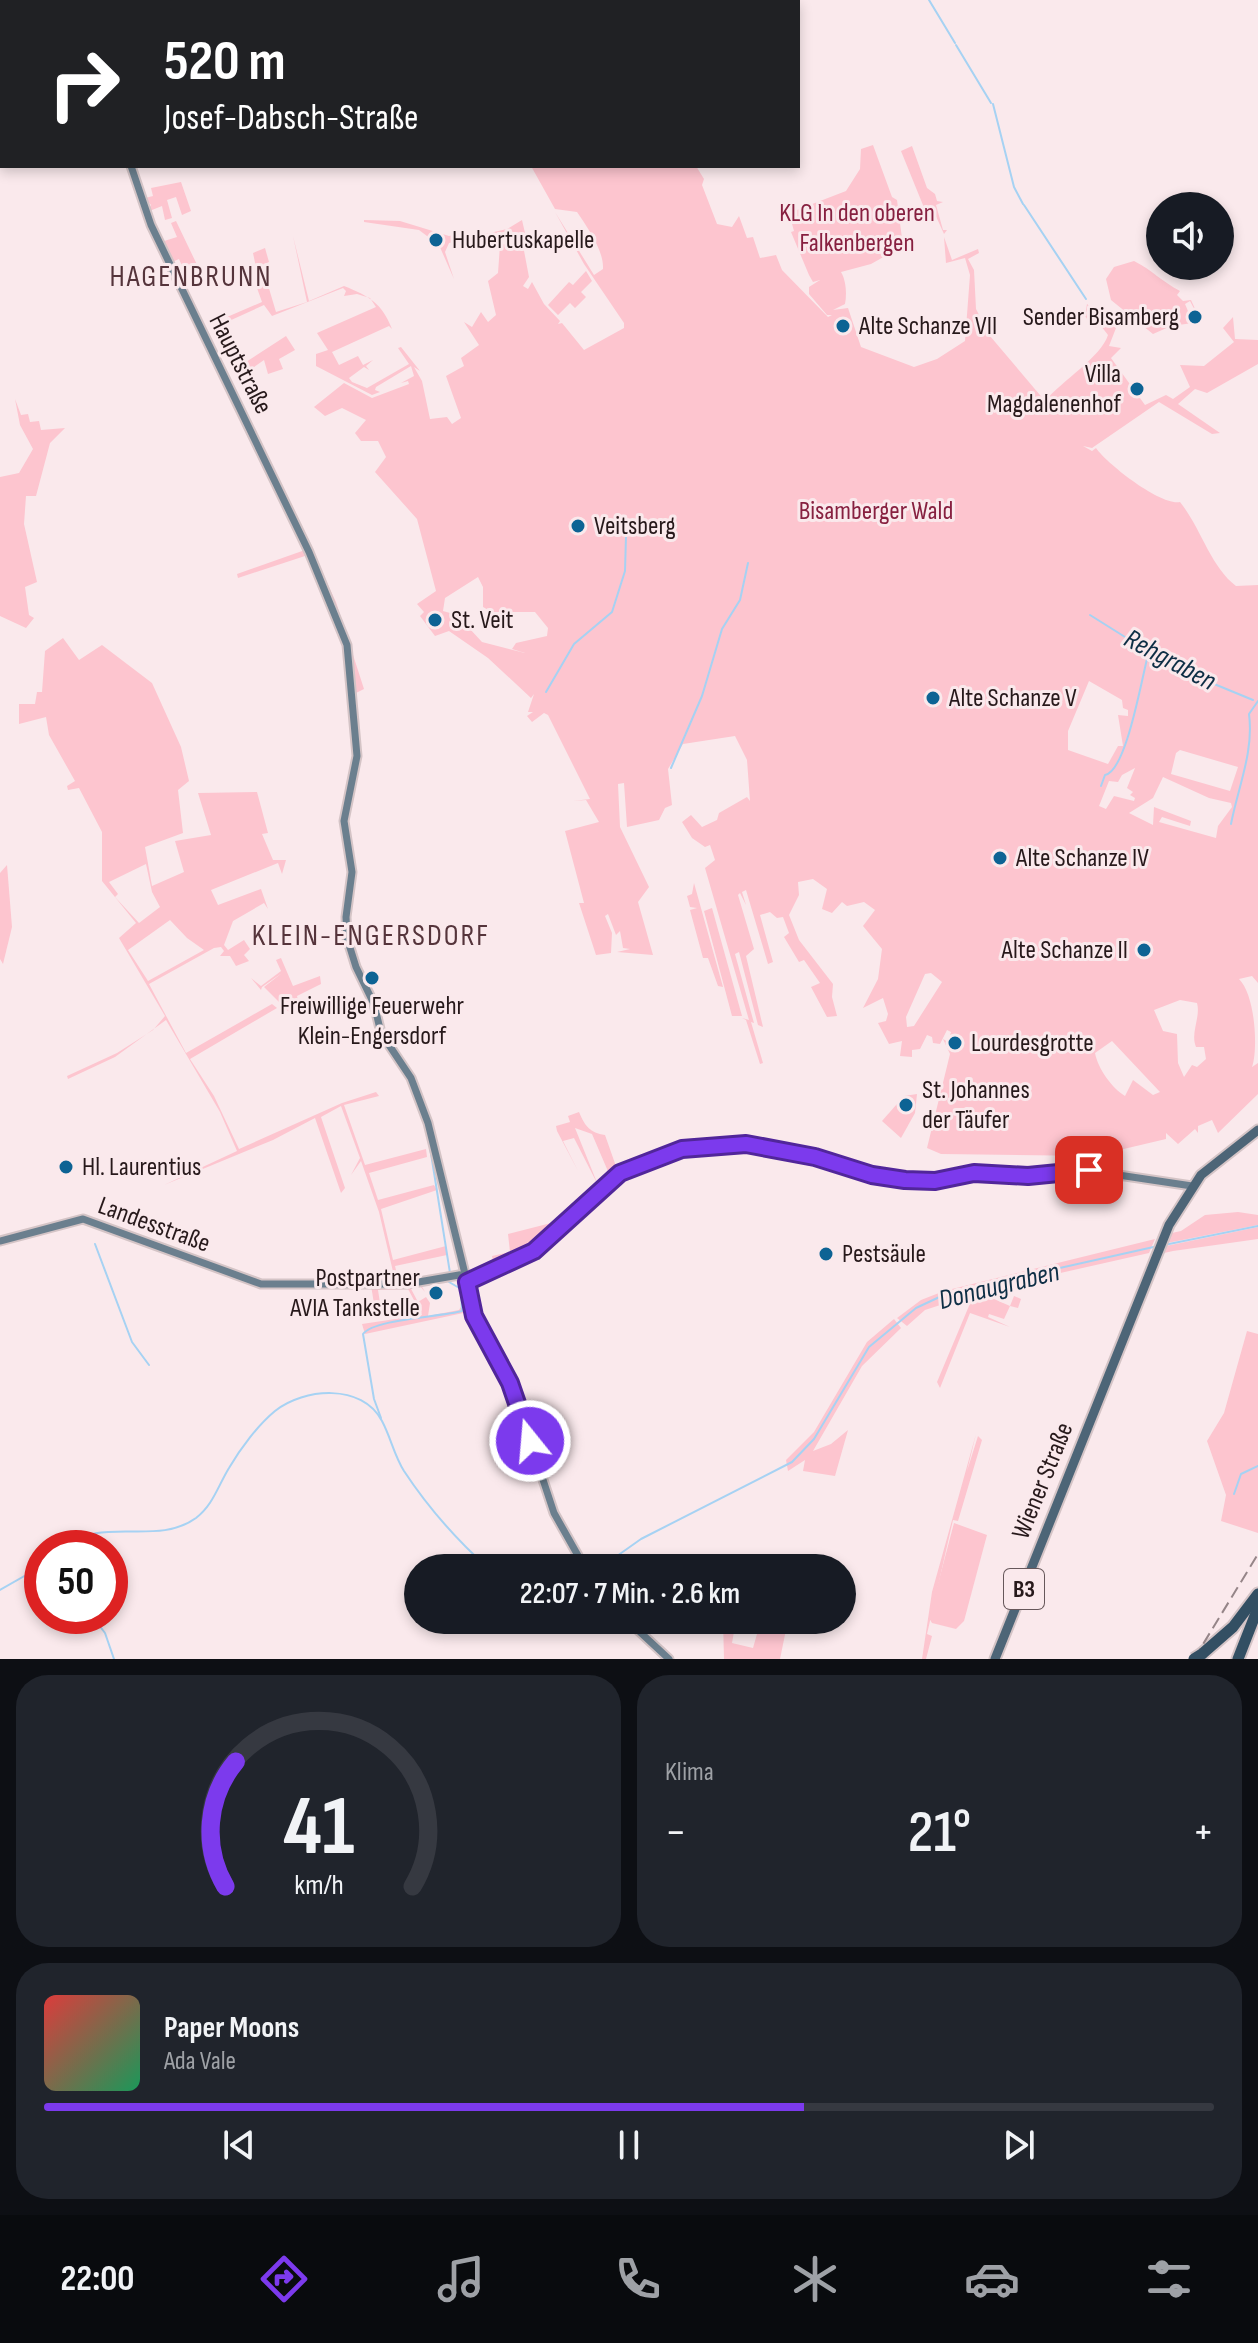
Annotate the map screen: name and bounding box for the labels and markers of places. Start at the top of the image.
place label: Hubertuskapelle [452,225,595,256]
marker: Hubertuskapelle [427,231,445,249]
place label: Sender Bisamberg [1023,302,1179,333]
marker: Sender Bisamberg [1186,308,1204,326]
place label: Alte Schanze VII [858,311,997,342]
marker: Alte Schanze VII [834,317,852,335]
place label: Villa Magdalenenhof [987,359,1121,420]
marker: Villa Magdalenenhof [1128,380,1146,398]
place label: Veitsberg [594,511,676,542]
marker: Veitsberg [569,517,587,535]
place label: St. Veit [451,605,514,636]
marker: St. Veit [426,611,444,629]
place label: Alte Schanze V [948,683,1077,714]
marker: Alte Schanze V [924,689,942,707]
place label: Alte Schanze IV [1015,843,1149,874]
marker: Alte Schanze IV [991,849,1009,867]
place label: Alte Schanze II [1001,935,1128,966]
marker: Alte Schanze II [1135,941,1153,959]
marker: Freiwillige Feuerwehr Klein-Engersdorf [363,969,381,987]
place label: Freiwillige Feuerwehr Klein-Engersdorf [280,991,465,1052]
place label: Lourdesgrotte [971,1028,1094,1059]
marker: Lourdesgrotte [946,1034,964,1052]
place label: St. Johannes der Täufer [922,1075,1030,1136]
marker: St. Johannes der Täufer [897,1096,915,1114]
pin [1055,1136,1123,1204]
place label: Hl. Laurentius [82,1152,201,1183]
marker: Hl. Laurentius [57,1158,75,1176]
place label: Pestsäule [842,1239,926,1270]
marker: Pestsäule [817,1245,835,1263]
place label: Postpartner AVIA Tankstelle [289,1263,421,1324]
marker: Postpartner AVIA Tankstelle [427,1284,445,1302]

